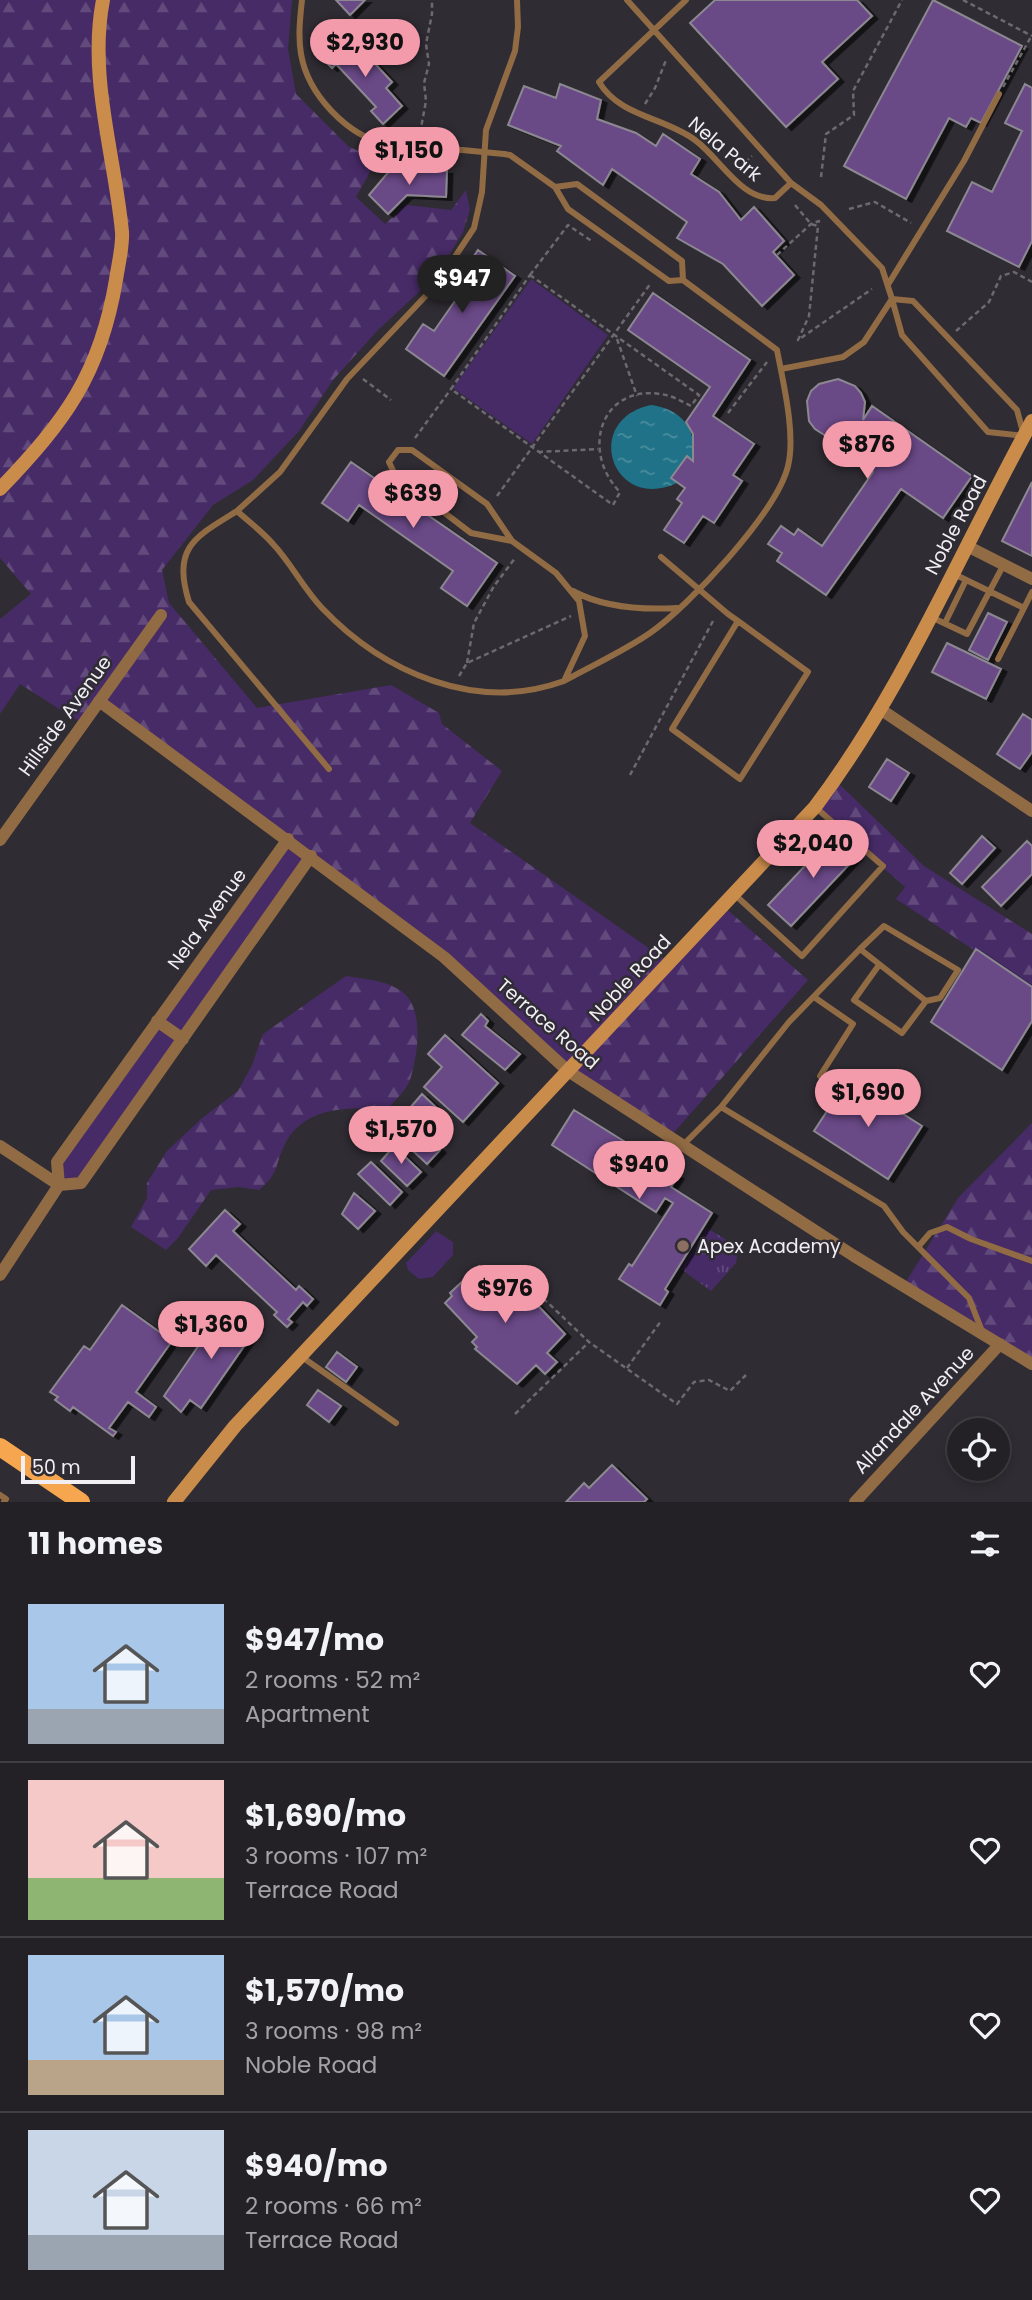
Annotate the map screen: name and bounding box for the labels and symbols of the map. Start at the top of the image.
pin: $2,930 [308,20,422,79]
street label: Nela Park [682,110,768,188]
pin: $1,150 [352,128,466,187]
pin: $947 [421,256,503,315]
pin: $876 [826,421,908,481]
pin: $639 [372,470,454,530]
street label: Noble Road [918,470,994,580]
street label: Hillside Avenue [12,650,118,782]
pin: $2,040 [756,820,870,880]
street label: Nela Avenue [161,863,253,975]
street label: Noble Road [583,929,677,1027]
street label: Terrace Road [491,972,605,1076]
pin: $1,690 [811,1070,925,1129]
pin: $1,570 [344,1106,458,1166]
pin: $940 [598,1142,680,1201]
place label: Apex Academy [697,1233,841,1260]
marker: Apex Academy [675,1238,691,1254]
pin: $976 [464,1266,546,1325]
pin: $1,360 [154,1302,268,1361]
street label: Allandale Avenue [848,1340,980,1480]
scale bar [21,1453,135,1485]

